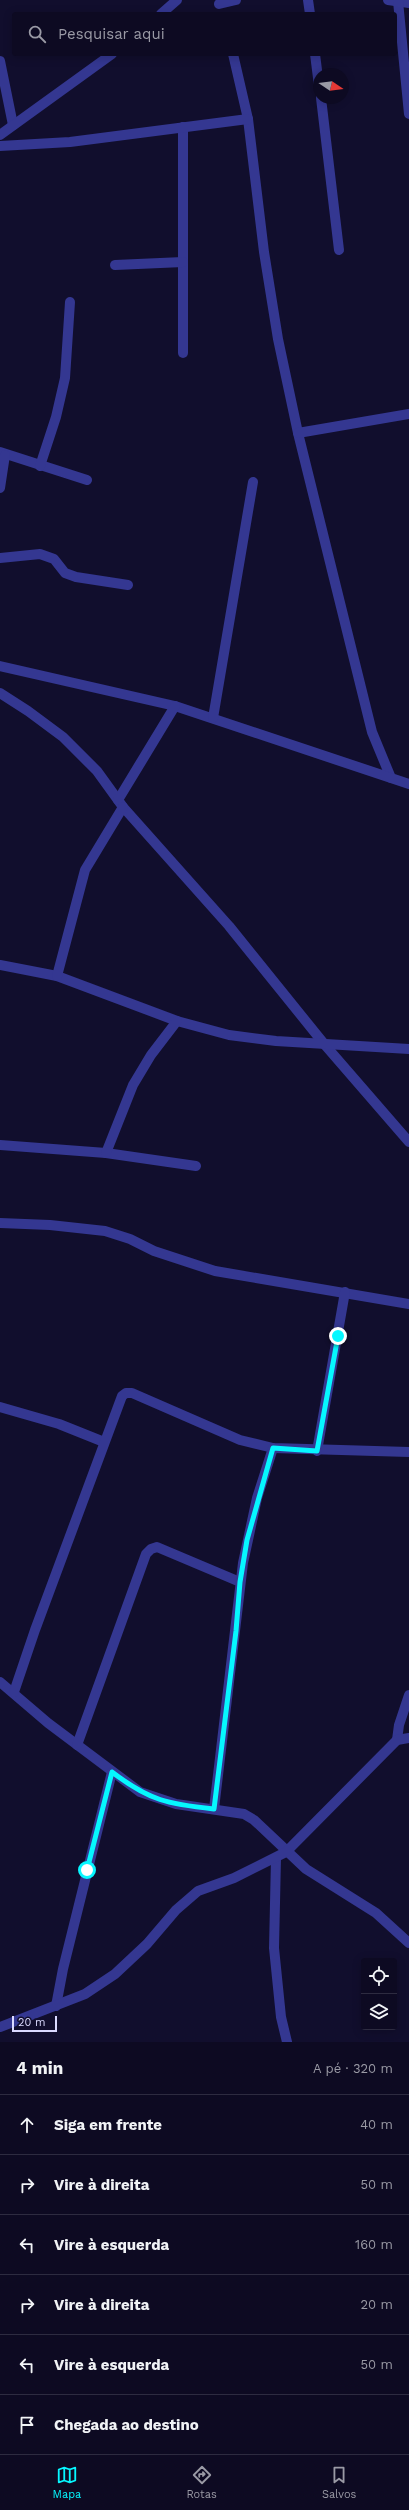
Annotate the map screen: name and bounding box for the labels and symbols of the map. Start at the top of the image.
north arrow [313,68,349,104]
route end [329,1327,347,1345]
route start [78,1861,96,1879]
scale bar [12,2014,57,2033]

